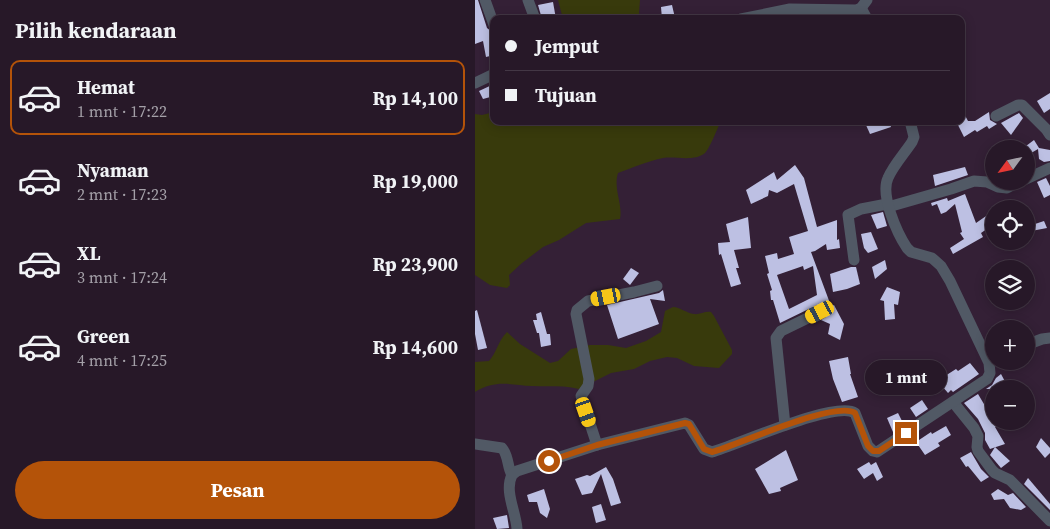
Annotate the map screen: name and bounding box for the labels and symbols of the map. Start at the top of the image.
north arrow [985,140,1035,190]
car [589,287,622,307]
car [803,299,836,325]
callout: 1 mnt [865,360,947,396]
car [574,395,597,429]
route end [895,422,917,444]
route start [538,450,560,472]

